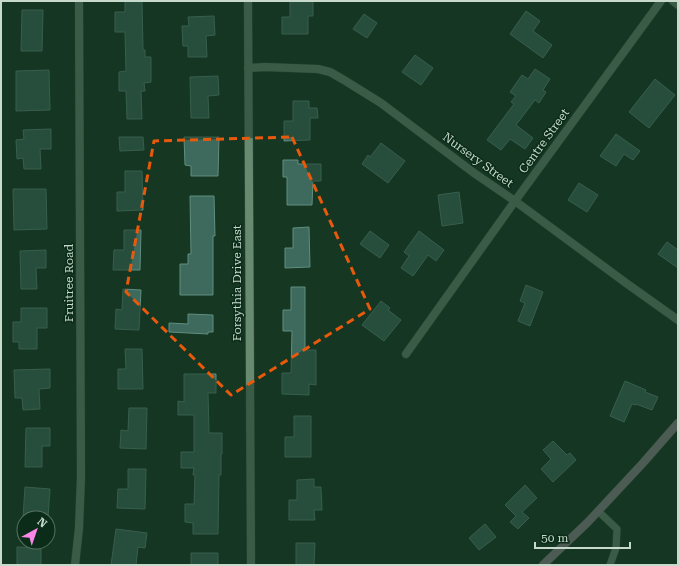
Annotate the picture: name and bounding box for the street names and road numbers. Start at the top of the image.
street label: Centre Street [516,106,572,176]
street label: Nursery Street [440,130,516,191]
street label: Forsythia Drive East [230,224,244,341]
street label: Fruitree Road [62,244,76,322]

